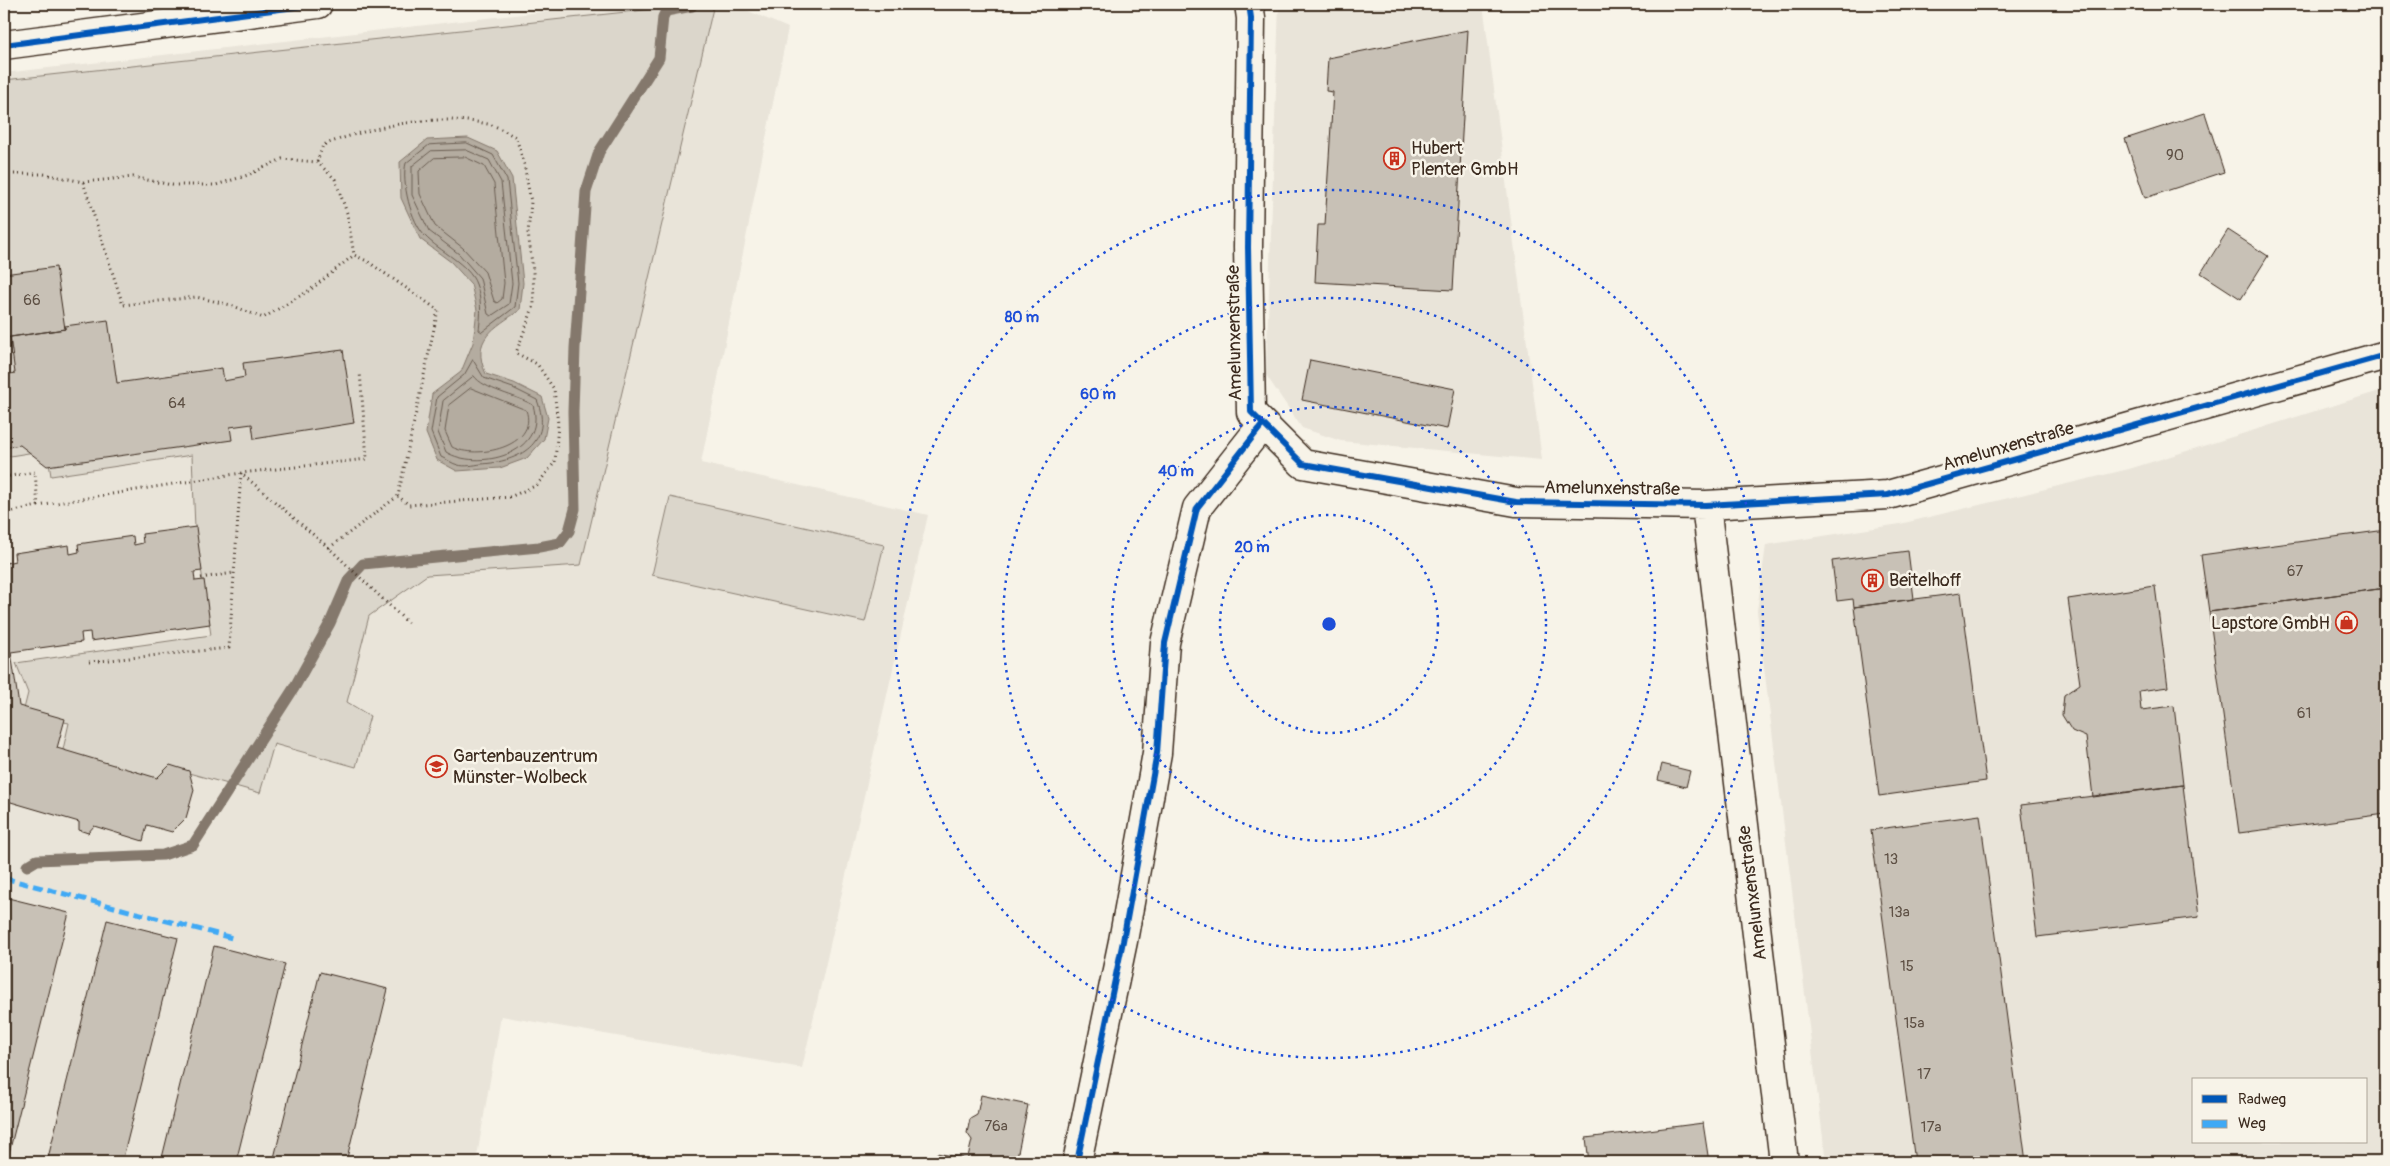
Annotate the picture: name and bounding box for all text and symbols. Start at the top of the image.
place label: Hubert Plenter GmbH [1411,137,1518,181]
building icon: Hubert Plenter GmbH [1383,146,1407,170]
house number: 90 [2166,146,2184,165]
street label: Amelunxenstraße [1222,265,1247,401]
house number: 66 [23,291,41,310]
text: 80 m [1005,308,1039,327]
text: 60 m [1080,385,1116,404]
house number: 64 [168,394,186,413]
street label: Amelunxenstraße [1940,417,2077,476]
text: 40 m [1158,462,1194,481]
street label: Amelunxenstraße [1544,476,1680,501]
text: 20 m [1234,538,1270,557]
house number: 67 [2287,562,2303,581]
building icon: Beitelhoff [1861,568,1885,592]
place label: Beitelhoff [1889,569,1962,592]
shop icon: Lapstore GmbH [2334,611,2358,635]
place label: Lapstore GmbH [2211,612,2330,635]
centre of rings [1320,615,1338,633]
house number: 61 [2297,704,2311,723]
place label: Gartenbauzentrum Münster-Wolbeck [453,745,598,789]
school or university icon: Gartenbauzentrum Münster-Wolbeck [425,754,449,778]
street label: Amelunxenstraße [1733,824,1772,962]
house number: 13 [1884,850,1898,869]
house number: 13a [1888,903,1910,922]
house number: 15 [1900,957,1914,976]
house number: 15a [1904,1014,1925,1033]
house number: 17 [1917,1065,1931,1084]
legend [2192,1078,2368,1144]
text: Radweg [2238,1090,2286,1109]
text: Weg [2238,1114,2266,1133]
house number: 76a [984,1117,1008,1136]
house number: 17a [1921,1118,1941,1137]

